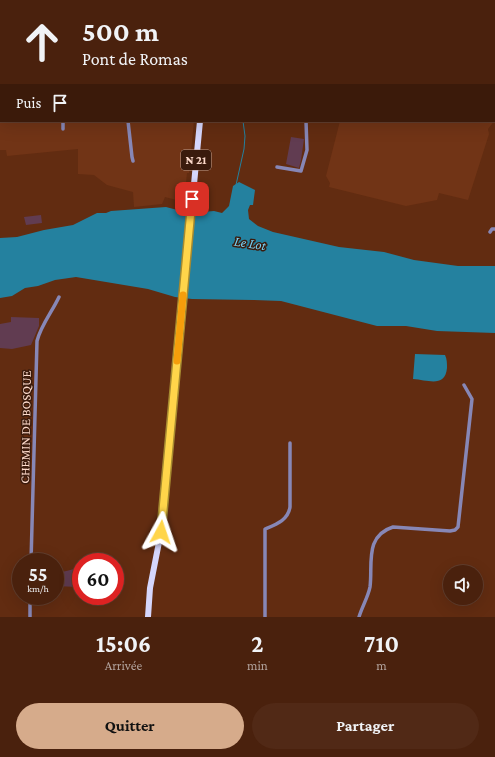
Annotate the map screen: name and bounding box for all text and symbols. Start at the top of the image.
icon: ahead [16,16,68,68]
text: 500 m [82,16,159,47]
text: Pont de Romas [82,49,188,69]
icon: arrive [49,92,71,114]
text: Puis [16,95,41,111]
road number: N 21 [181,150,211,170]
pin [175,182,209,216]
icon: arrive [181,188,203,210]
water label: Le Lot [233,233,268,254]
street label: CHEMIN DE BOSQUE [17,370,34,484]
position arrow [140,511,182,553]
speed limit sign: 60 [72,553,124,605]
text: 55 [28,563,48,585]
map controls [443,565,483,605]
button: sound [443,565,483,605]
text: km/h [27,583,49,594]
text: 15:06 [96,630,151,657]
text: 2 [251,630,264,657]
text: 710 [364,630,399,657]
text: Arrivée [105,658,142,673]
text: min [247,658,268,673]
text: m [376,658,387,673]
button: Quitter [16,703,244,749]
button: Partager [252,703,479,749]

